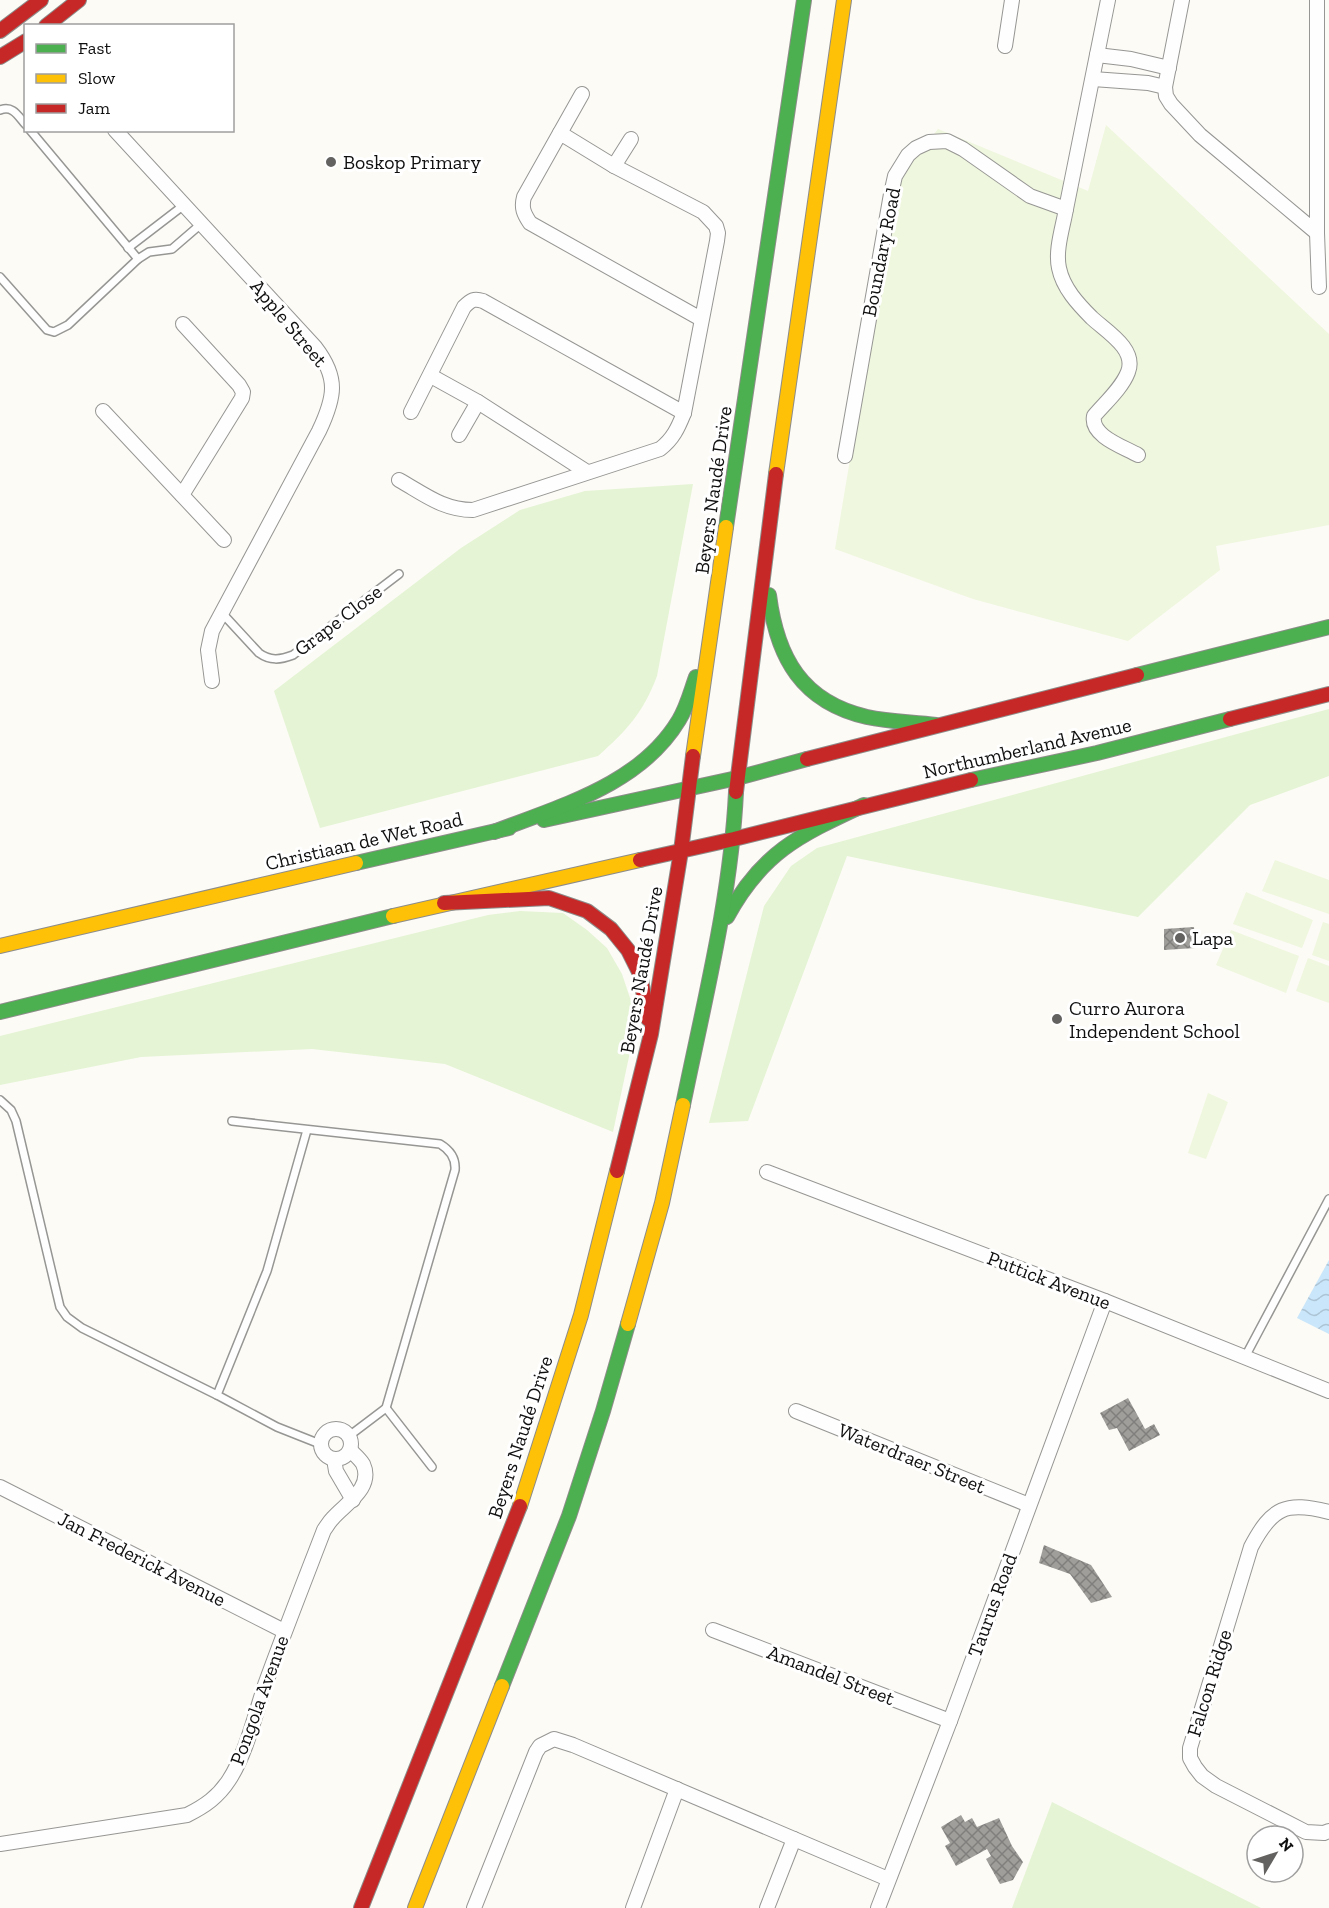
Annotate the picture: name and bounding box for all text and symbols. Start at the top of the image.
legend [24,24,234,132]
text: Fast [78,37,111,59]
text: Slow [78,67,115,89]
text: Jam [78,97,110,119]
place label: Boskop Primary [343,150,482,174]
marker: Boskop Primary [324,155,338,169]
street label: Boundary Road [857,185,905,319]
street label: Apple Street [245,274,333,372]
street label: Beyers Naudé Drive [689,404,737,576]
street label: Grape Close [289,579,387,661]
street label: Northumberland Avenue [920,712,1134,784]
street label: Christiaan de Wet Road [263,807,465,875]
street label: Beyers Naudé Drive [614,885,668,1055]
place label: Lapa [1192,926,1234,950]
marker: Lapa [1173,931,1187,945]
place label: Curro Aurora Independent School [1069,996,1240,1043]
marker: Curro Aurora Independent School [1050,1012,1064,1026]
street label: Puttick Avenue [984,1245,1114,1315]
street label: Beyers Naudé Drive [482,1353,558,1521]
street label: Waterdraer Street [835,1418,990,1499]
street label: Jan Frederick Avenue [54,1506,230,1612]
street label: Taurus Road [962,1550,1022,1660]
street label: Falcon Ridge [1181,1627,1237,1739]
street label: Pongola Avenue [224,1632,294,1768]
street label: Amandel Street [764,1640,899,1710]
north arrow [1245,1824,1305,1884]
text: N [1275,1834,1297,1856]

